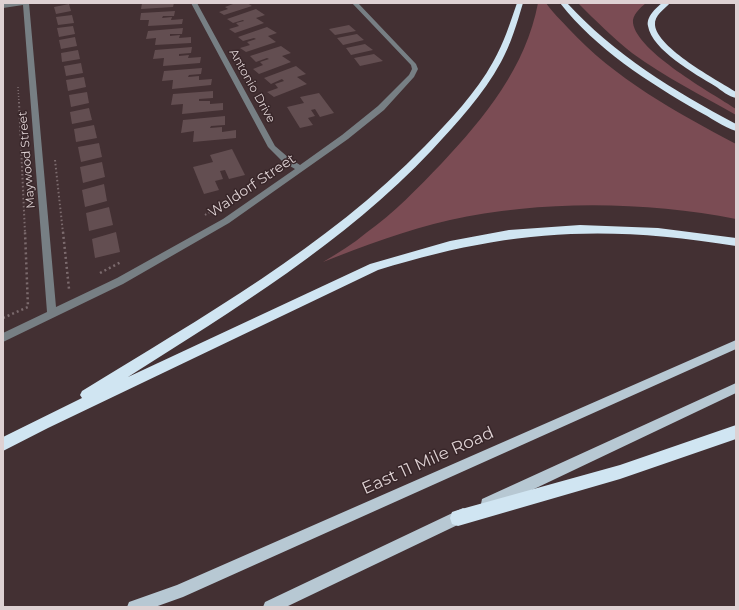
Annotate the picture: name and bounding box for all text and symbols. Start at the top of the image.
street label: Antonio Drive [226,47,278,125]
street label: Maywood Street [16,111,38,209]
street label: Waldorf Street [205,151,299,221]
street label: East 11 Mile Road [359,423,497,499]

